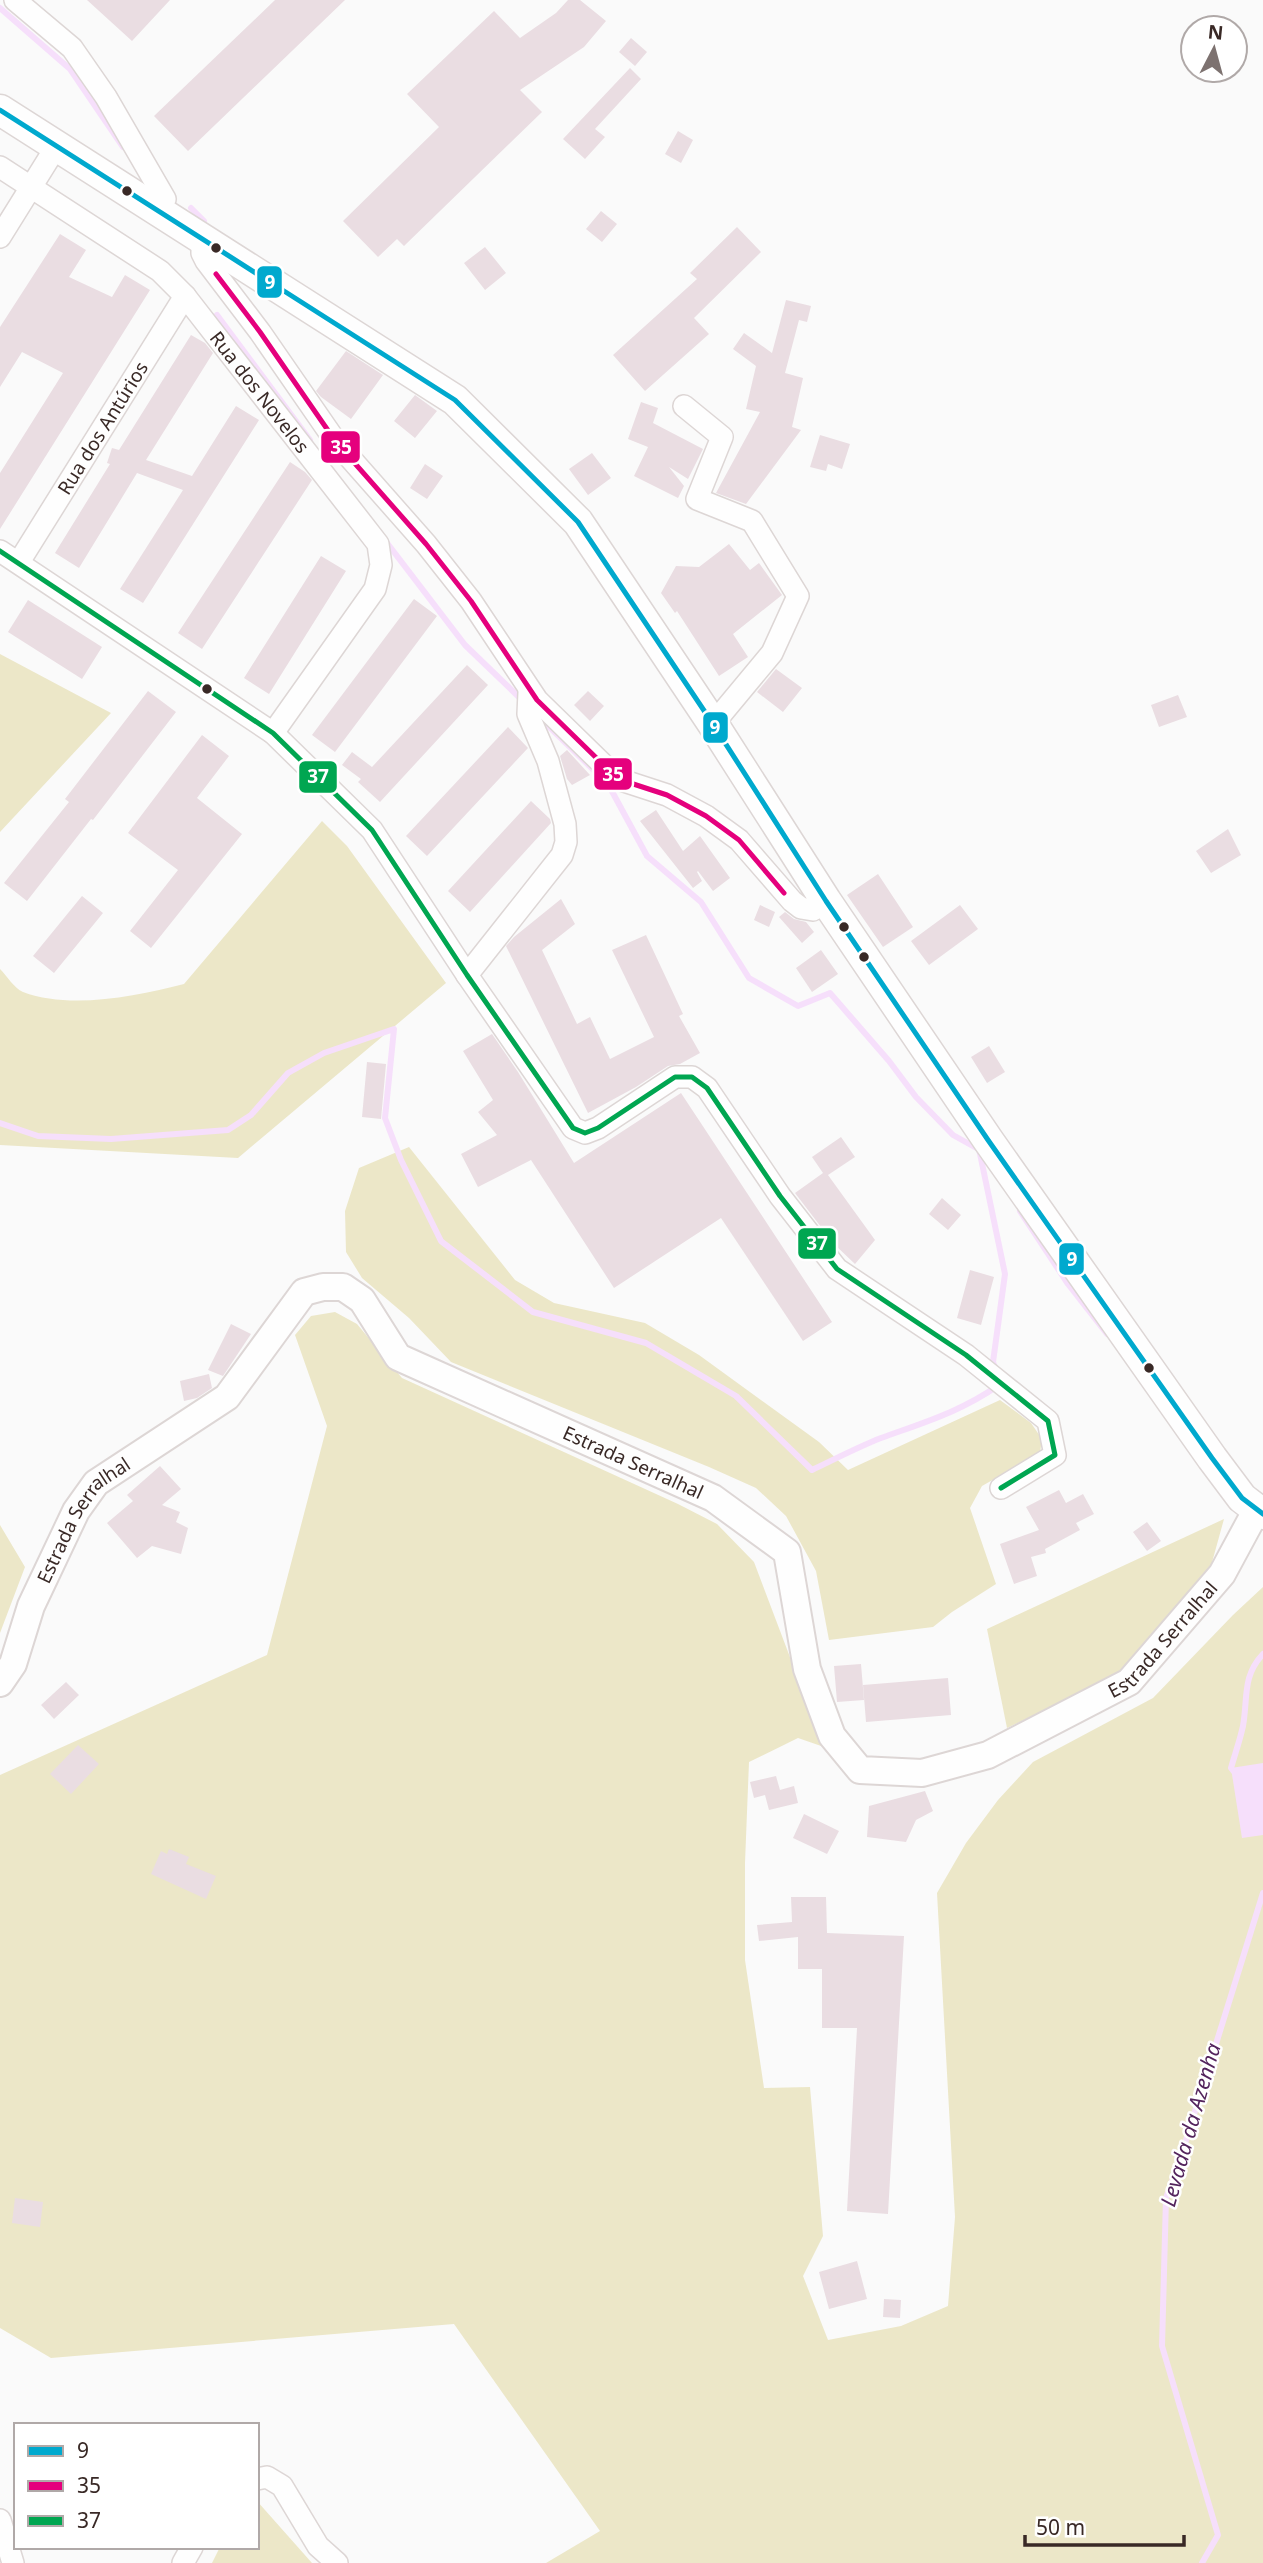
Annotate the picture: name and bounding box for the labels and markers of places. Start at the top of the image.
unlabelled marker [120,184,134,198]
unlabelled marker [209,241,223,255]
unlabelled marker [200,682,214,696]
unlabelled marker [837,920,851,934]
unlabelled marker [857,950,871,964]
unlabelled marker [1142,1361,1156,1375]

